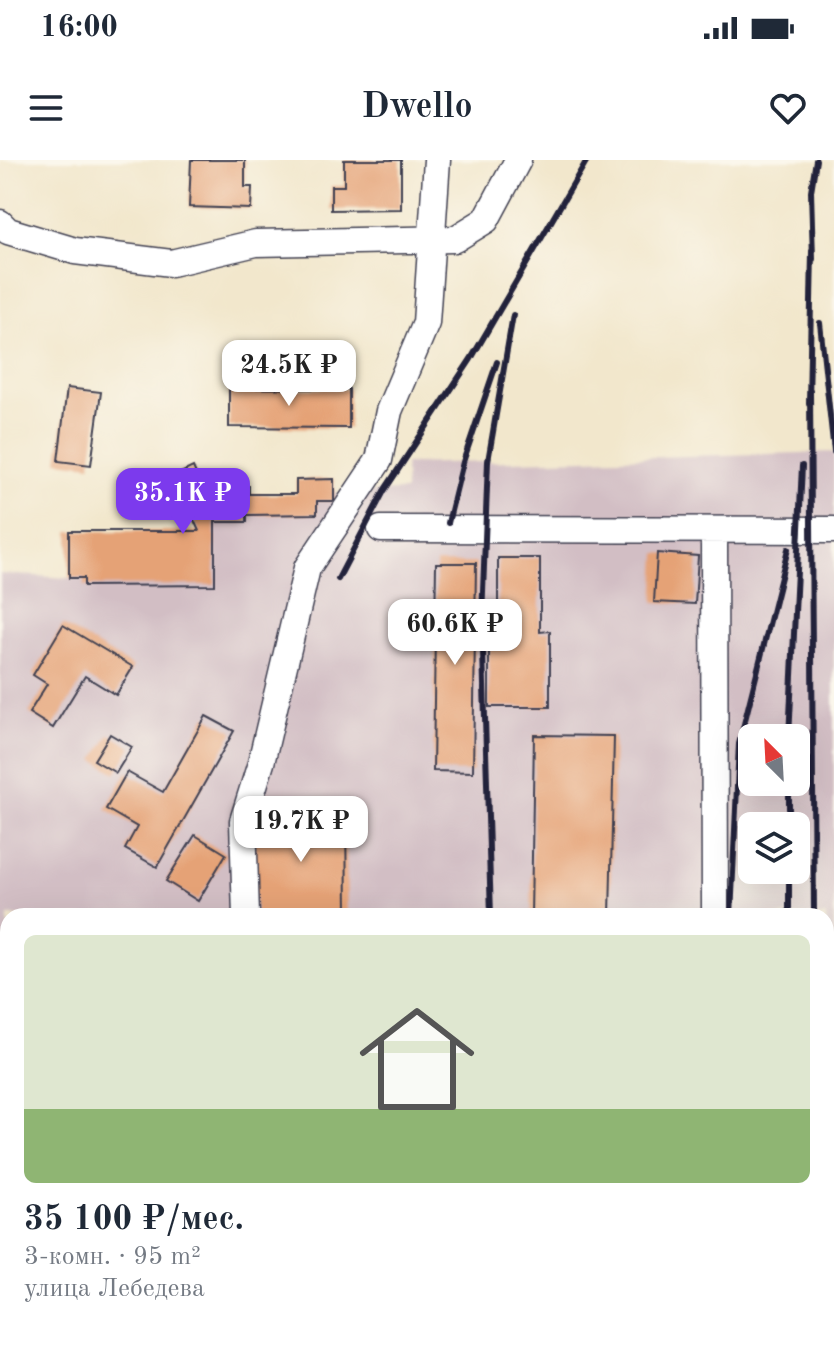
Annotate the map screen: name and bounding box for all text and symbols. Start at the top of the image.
text: 16:00 [40,13,118,43]
icon: menu [24,86,68,130]
icon: heart [766,86,810,130]
text: Dwello [361,90,473,126]
pin: 24.5K ₽ [215,340,363,408]
text: 24.5K ₽ [240,353,338,379]
pin: 35.1K ₽ [109,468,257,536]
text: 35.1K ₽ [134,481,232,507]
pin: 60.6K ₽ [381,599,529,667]
text: 60.6K ₽ [406,612,504,638]
north arrow [738,724,810,796]
map controls [738,724,810,884]
pin: 19.7K ₽ [227,796,375,864]
text: 19.7K ₽ [252,809,350,835]
button: layers [738,812,810,884]
icon: home [345,987,489,1131]
text: 35 100 ₽/мес. [24,1203,244,1237]
text: 3-комн. · 95 m² [24,1244,201,1270]
text: улица Лебедева [24,1276,205,1302]

